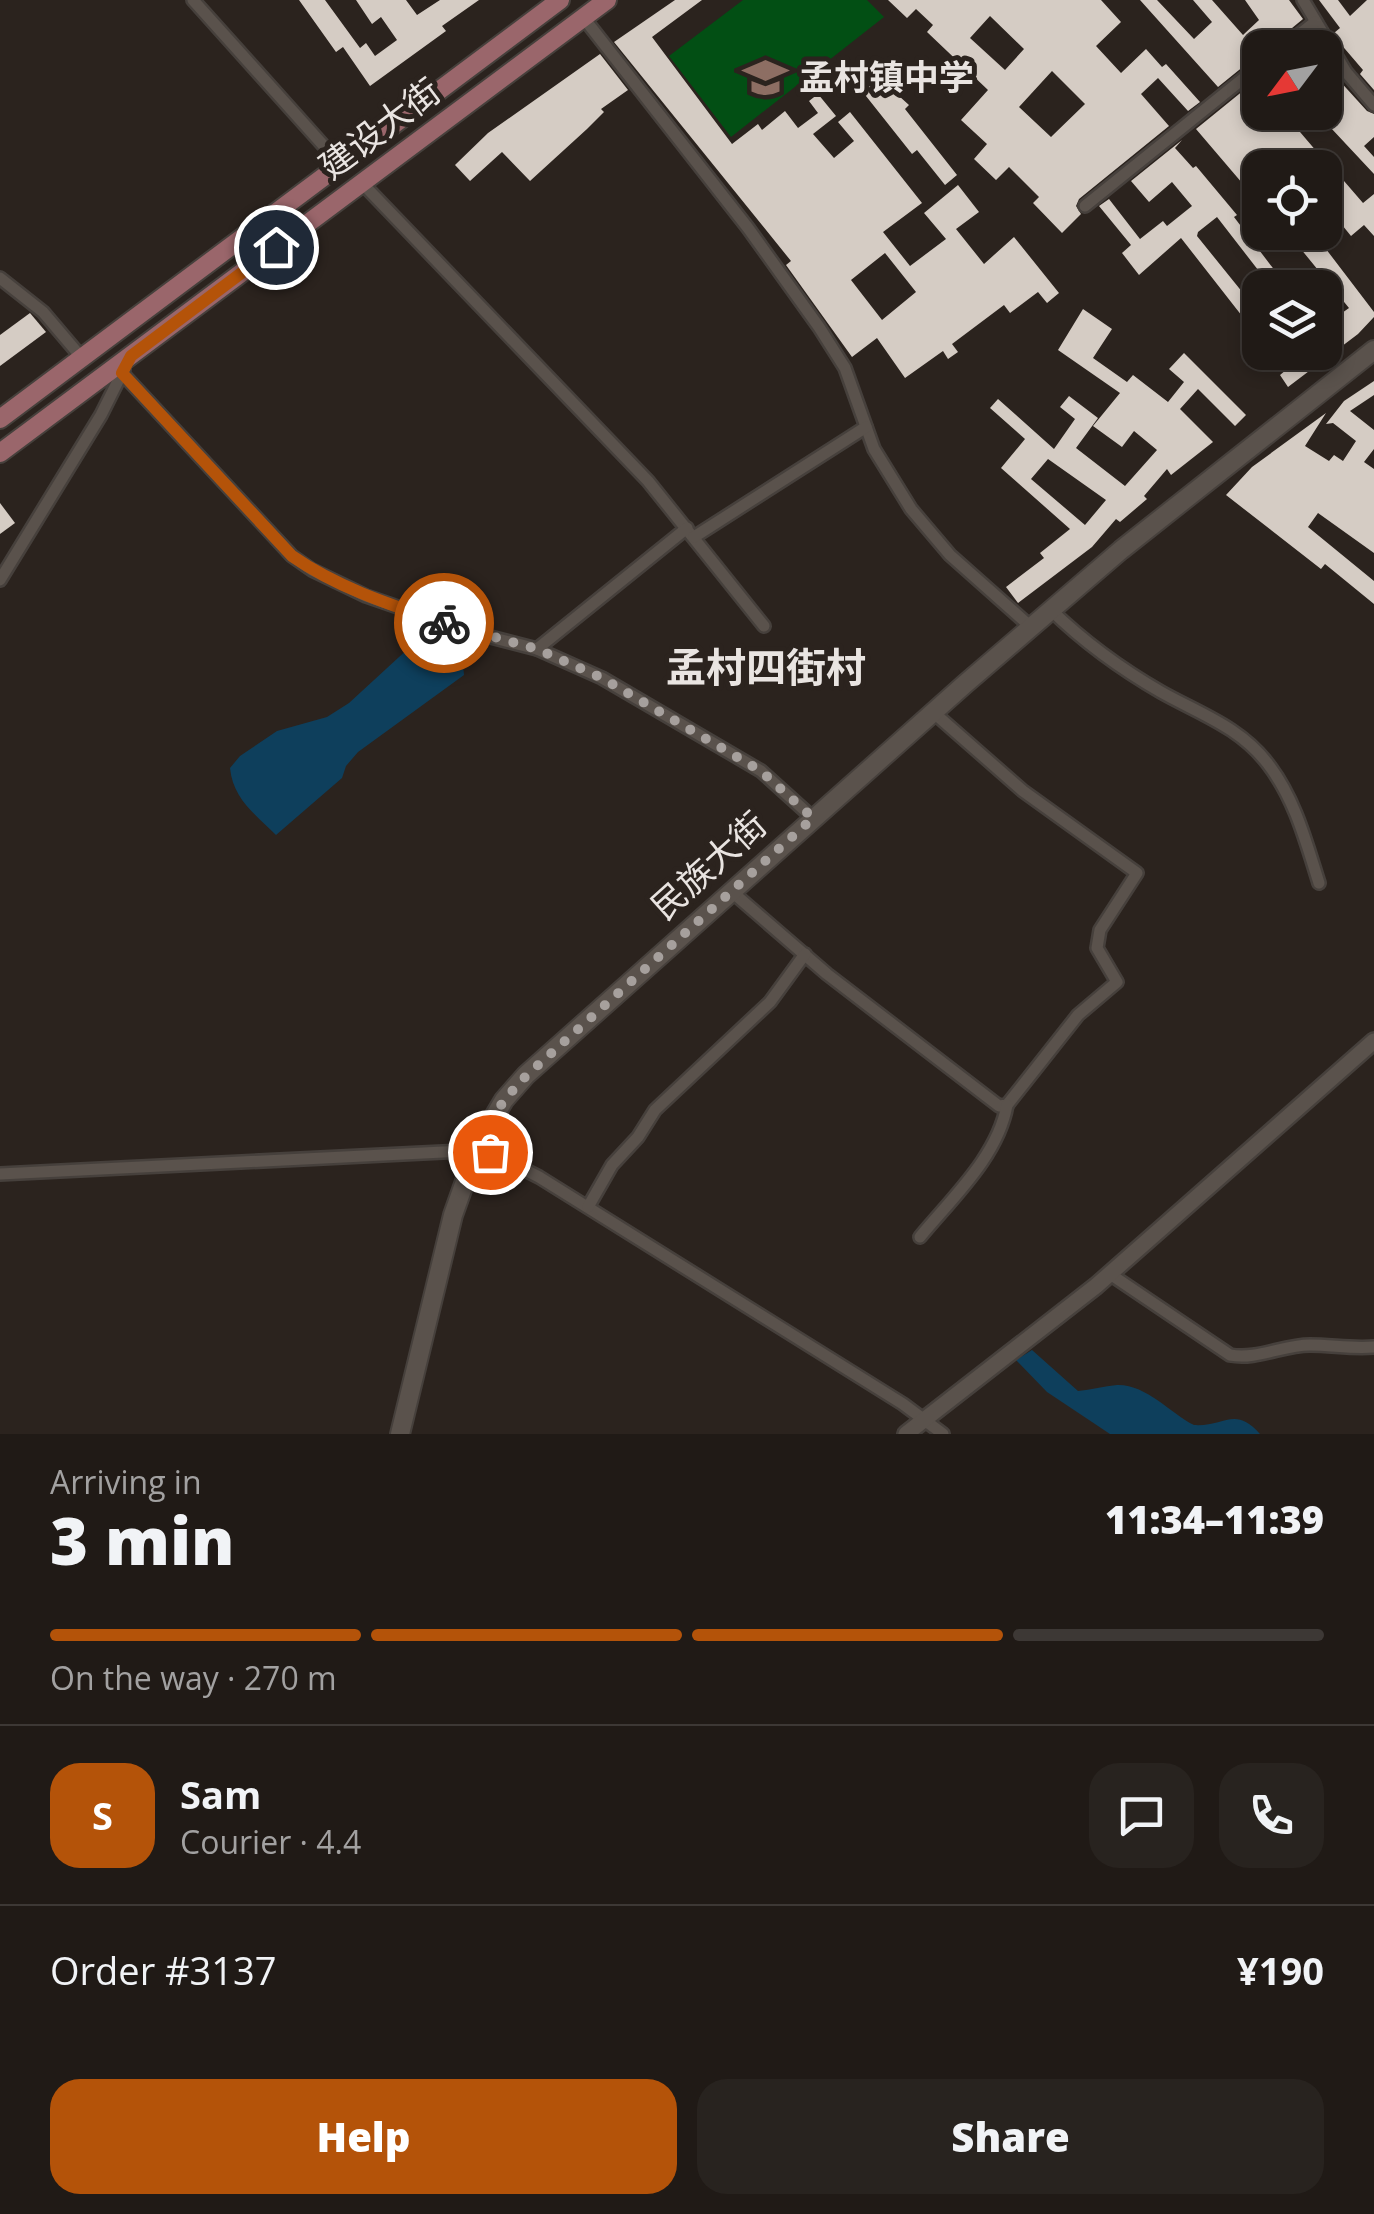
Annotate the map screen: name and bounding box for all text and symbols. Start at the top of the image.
north arrow [1242,30,1342,130]
map controls [1242,30,1342,370]
place label: 孟村镇中学 [799,53,974,100]
school or university icon: 孟村镇中学 [742,54,790,102]
street label: 建设大街 [309,67,449,189]
button: locate [1242,150,1342,250]
pin [234,205,319,290]
icon: home [249,220,304,275]
button: layers [1242,270,1342,370]
courier [394,573,494,673]
icon: bike [417,596,472,651]
district label: 孟村四街村 [666,639,866,694]
street label: 民族大街 [640,801,776,929]
pin [448,1110,533,1195]
icon: bag [463,1125,518,1180]
text: Arriving in [50,1460,202,1503]
text: 11:34–11:39 [1105,1493,1324,1545]
text: 3 min [50,1496,235,1584]
text: On the way · 270 m [50,1656,337,1699]
button: chat [1089,1763,1194,1868]
button: phone [1219,1763,1324,1868]
text: Sam [180,1768,261,1820]
text: S [92,1789,113,1841]
text: Courier · 4.4 [180,1820,361,1863]
text: Order #3137 [50,1944,277,1996]
text: ¥190 [1237,1944,1324,1996]
button: Help [50,2079,677,2194]
button: Share [697,2079,1324,2194]

